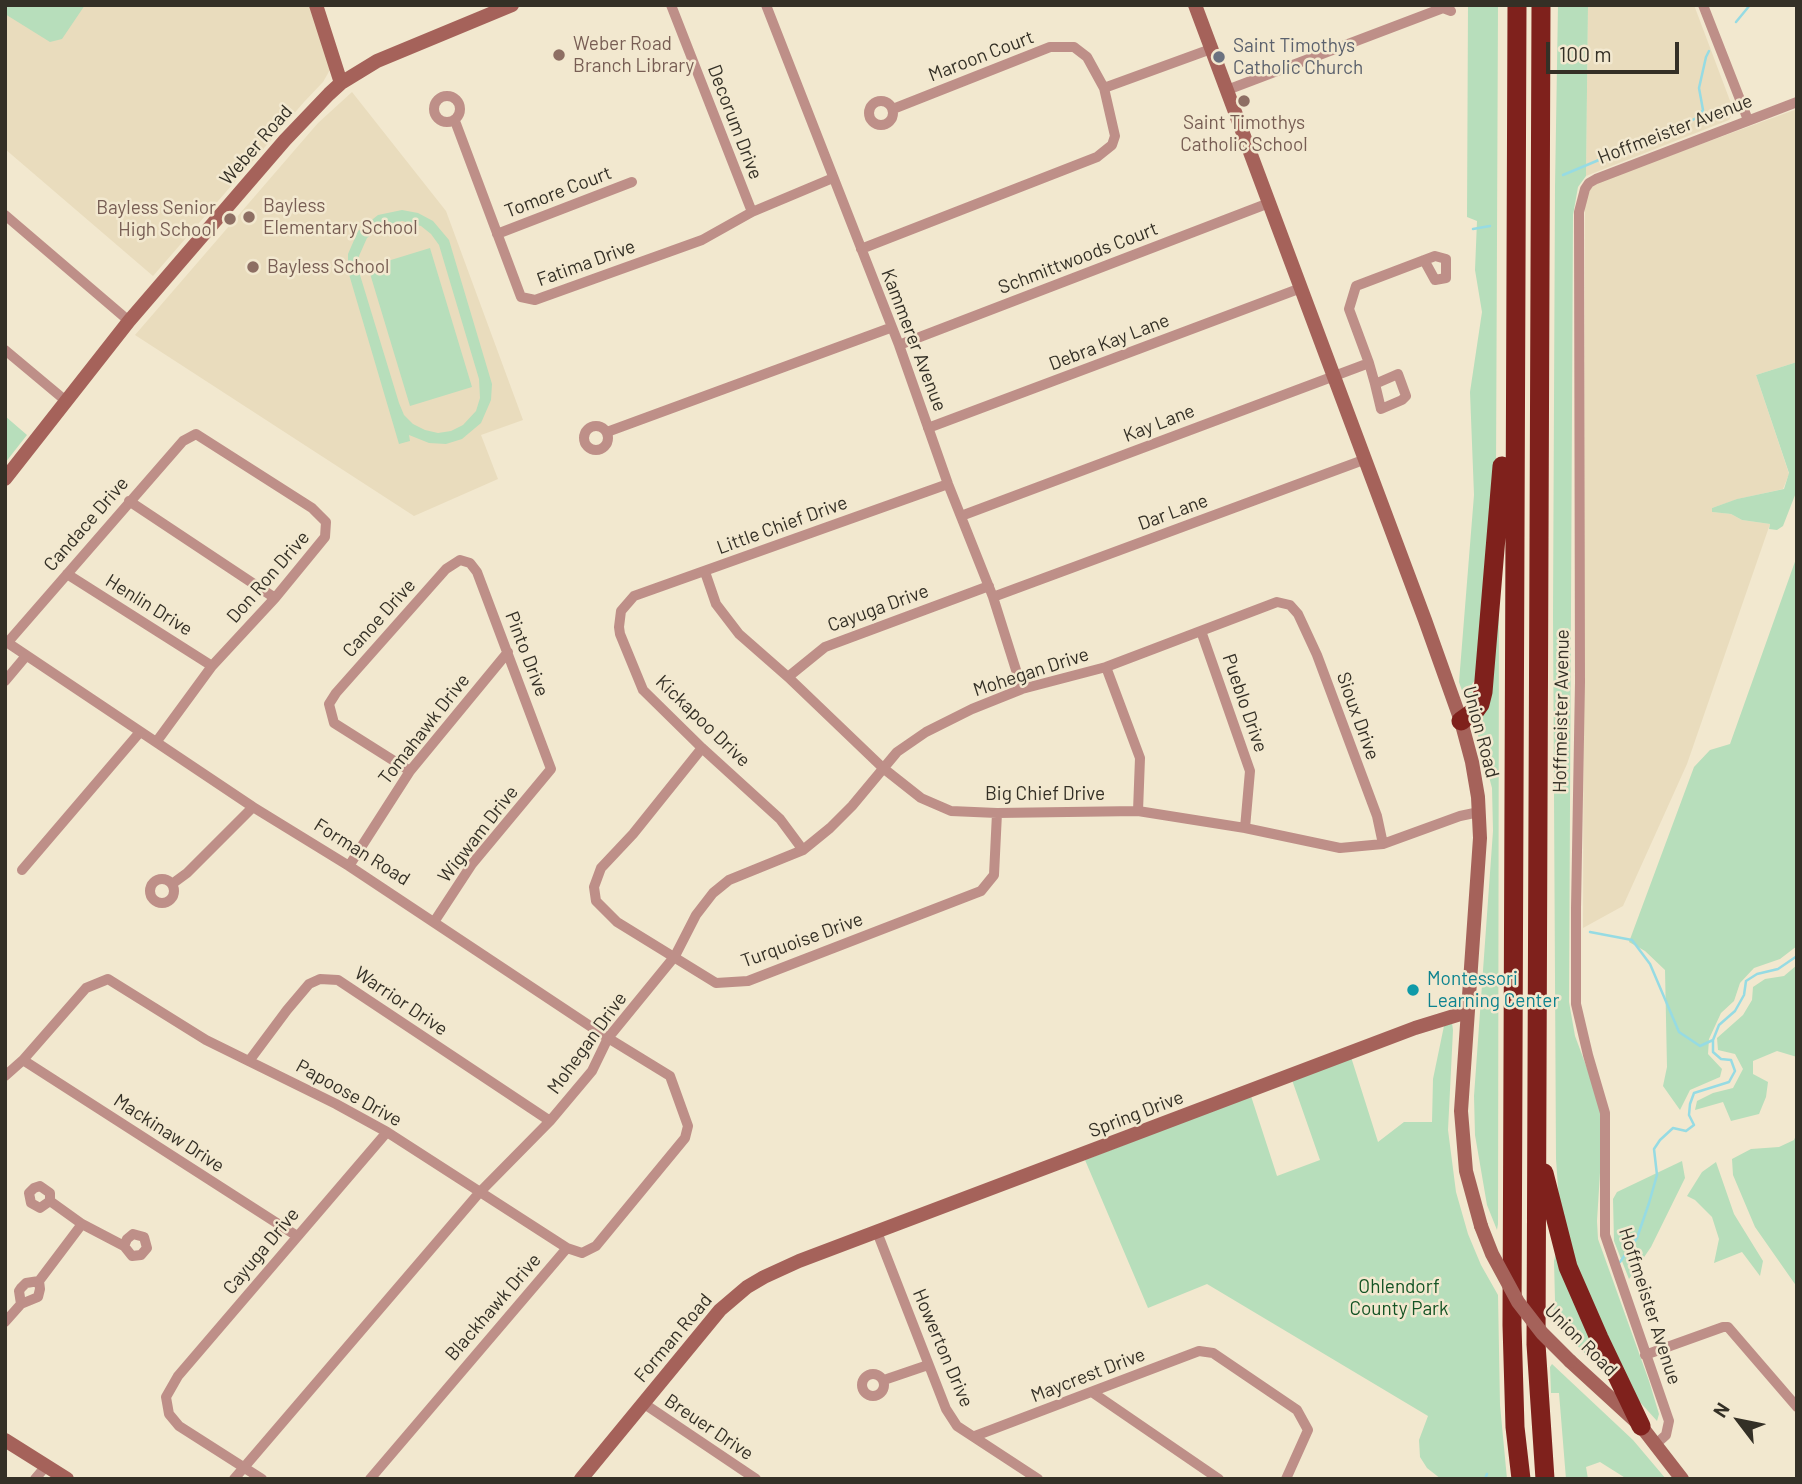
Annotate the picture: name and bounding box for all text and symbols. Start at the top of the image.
street label: Maroon Court [925,25,1037,87]
scale bar [1550,28,1683,72]
place label: Weber Road Branch Library [573,33,694,77]
place label: Saint Timothys Catholic Church [1233,35,1363,79]
text: 100 m [1559,41,1612,66]
marker: Weber Road Branch Library [551,47,567,63]
marker: Saint Timothys Catholic Church [1211,49,1227,65]
street label: Decorum Drive [703,61,767,183]
street label: Hoffmeister Avenue [1594,89,1756,169]
marker: Saint Timothys Catholic School [1236,93,1252,109]
street label: Weber Road [215,100,297,190]
place label: Saint Timothys Catholic School [1180,112,1308,156]
street label: Tomore Court [501,161,615,223]
place label: Bayless Elementary School [263,195,418,239]
place label: Bayless Senior High School [96,197,216,241]
marker: Bayless Elementary School [241,209,257,225]
marker: Bayless Senior High School [222,211,238,227]
street label: Schmittwoods Court [995,217,1161,299]
street label: Fatima Drive [534,235,638,291]
place label: Bayless School [267,256,389,278]
marker: Bayless School [245,259,261,275]
street label: Kammerer Avenue [876,266,952,414]
street label: Debra Kay Lane [1046,309,1172,375]
street label: Kay Lane [1120,399,1198,447]
street label: Candace Drive [39,472,133,576]
street label: Dar Lane [1135,489,1211,535]
street label: Little Chief Drive [714,491,850,559]
street label: Don Ron Drive [222,526,314,628]
street label: Henlin Drive [101,569,197,641]
street label: Canoe Drive [338,574,420,662]
street label: Cayuga Drive [824,579,932,637]
street label: Pinto Drive [500,608,554,700]
street label: Hoffmeister Avenue [1548,629,1574,793]
street label: Mohegan Drive [970,643,1092,701]
street label: Pueblo Drive [1217,651,1273,755]
street label: Tomahawk Drive [374,669,474,789]
street label: Sioux Drive [1332,669,1384,763]
street label: Kickapoo Drive [651,670,755,772]
street label: Union Road [1458,684,1504,780]
street label: Wigwam Drive [433,781,523,887]
street label: Big Chief Drive [985,783,1105,805]
street label: Forman Road [310,814,414,890]
street label: Turquoise Drive [738,907,866,973]
street label: Warrior Drive [350,961,452,1041]
place label: Montessori Learning Center [1427,968,1559,1012]
marker: Montessori Learning Center [1405,982,1421,998]
street label: Mohegan Drive [542,988,632,1098]
street label: Papoose Drive [292,1055,406,1131]
street label: Spring Drive [1085,1085,1187,1143]
street label: Mackinaw Drive [109,1089,229,1177]
street label: Cayuga Drive [218,1203,304,1299]
street label: Hoffmeister Avenue [1614,1225,1686,1387]
street label: Blackhawk Drive [440,1249,546,1365]
park label: Ohlendorf County Park [1349,1276,1449,1320]
street label: Howerton Drive [908,1285,978,1411]
street label: Forman Road [629,1289,717,1387]
street label: Union Road [1540,1299,1622,1381]
street label: Maycrest Drive [1028,1343,1148,1407]
north arrow [1704,1386,1774,1456]
street label: Breuer Drive [660,1389,758,1465]
text: N [1708,1398,1734,1421]

